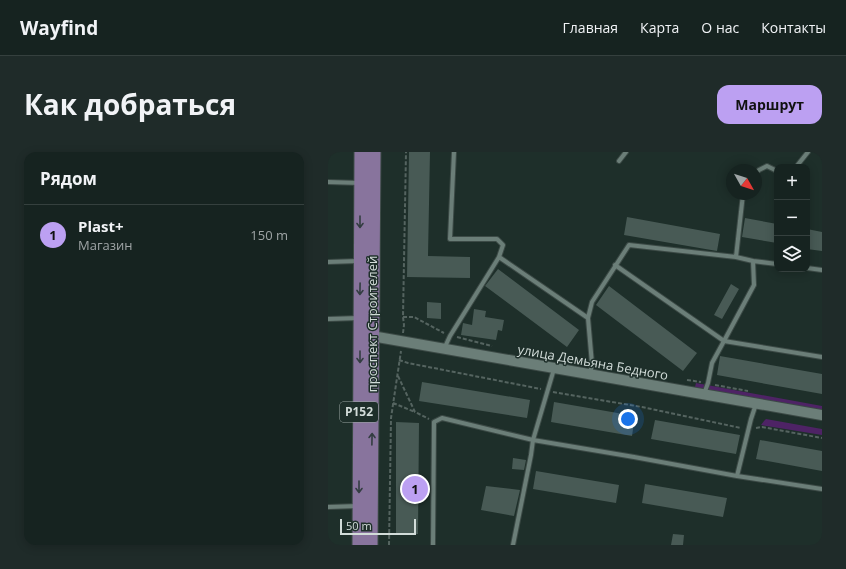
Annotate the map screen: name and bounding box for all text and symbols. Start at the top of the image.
text: Wayfind [20,15,98,41]
text: Главная [563,18,618,37]
text: Карта [640,18,679,37]
text: О нас [701,18,739,37]
text: Контакты [761,18,826,37]
text: Как добраться [24,85,236,123]
button: Маршрут [717,85,822,124]
north arrow [726,164,762,200]
map controls [774,164,810,272]
button: + [774,164,810,200]
text: Рядом [40,167,97,190]
button: − [774,200,810,236]
one-way arrow [356,215,364,228]
text: Plast+ [78,216,124,236]
text: 1 [49,226,57,244]
text: 150 m [250,226,288,244]
text: Магазин [78,236,133,254]
button: layers [774,236,810,272]
street label: проспект Строителей [363,256,381,392]
one-way arrow [356,282,364,295]
street label: улица Демьяна Бедного [516,340,670,384]
one-way arrow [356,350,364,363]
road number: Р152 [340,402,378,422]
your location [618,409,638,429]
one-way arrow [368,433,375,446]
pin: 1 [402,474,428,504]
one-way arrow [355,480,363,493]
scale bar [340,517,416,536]
text: 50 m [346,518,372,533]

